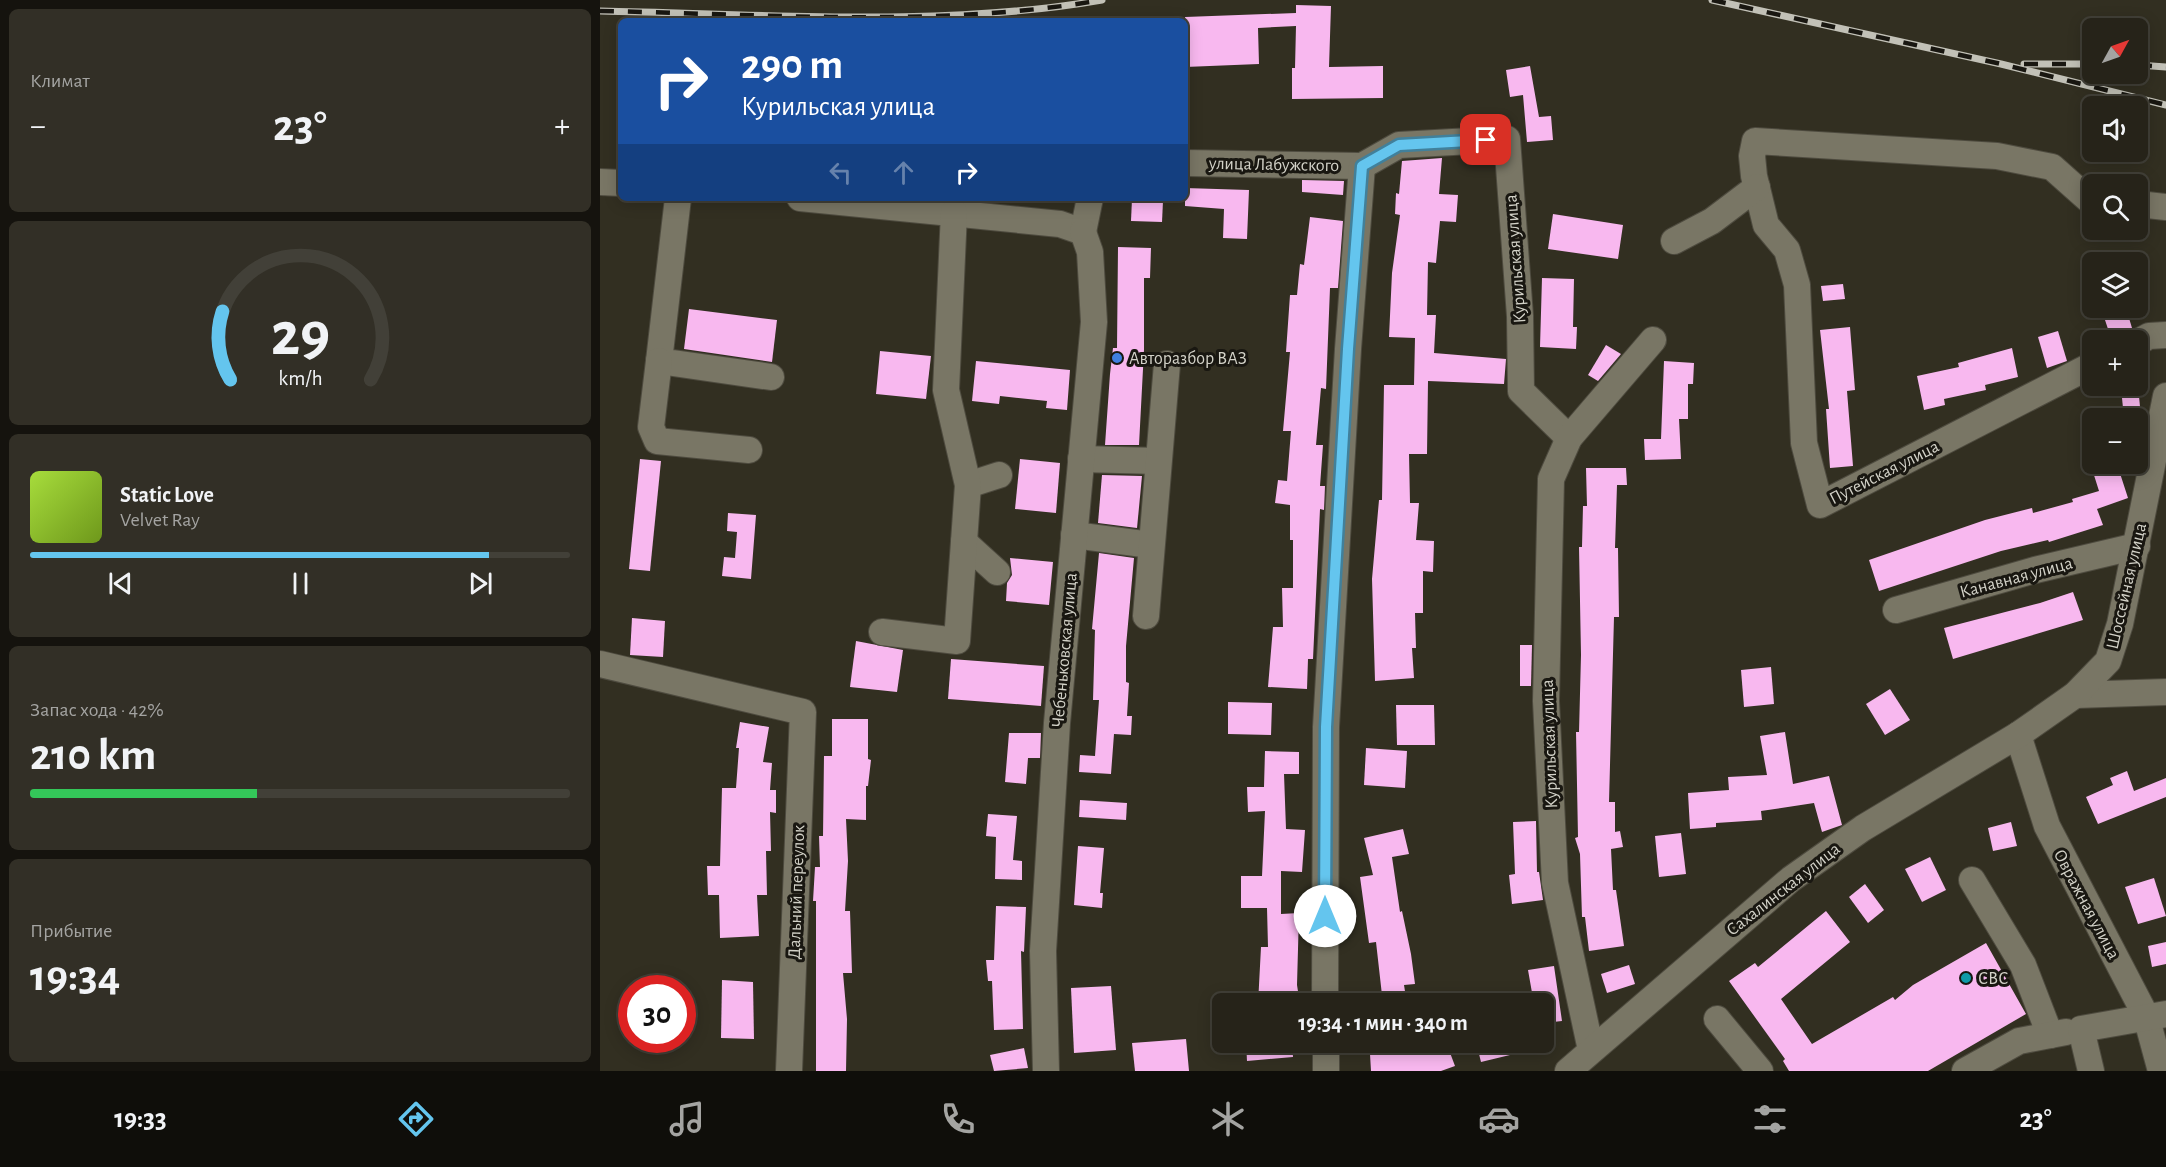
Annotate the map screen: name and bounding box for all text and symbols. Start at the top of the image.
north arrow [2082,18,2148,84]
map controls [2082,18,2148,474]
icon: right [642,42,720,120]
text: 290 m [741,44,843,86]
text: Климат [30,71,90,91]
text: Курильская улица [741,93,935,120]
button: sound [2082,96,2148,162]
text: 23° [273,104,327,149]
text: − [30,110,46,143]
text: + [554,110,570,143]
pin [1460,114,1511,165]
icon: arrive [1469,123,1502,156]
street label: улица Лабужского [1208,154,1339,175]
icon: left [824,156,857,189]
icon: ahead [887,156,920,189]
icon: right [950,156,983,189]
button: search [2082,174,2148,240]
street label: Курильская улица [1503,194,1529,324]
button: layers [2082,252,2148,318]
text: 29 [270,304,330,366]
button: + [2082,330,2148,396]
place label: Авторазбор ВАЗ [1129,349,1247,368]
marker: Авторазбор ВАЗ [1110,351,1124,365]
text: km/h [278,369,322,390]
button: − [2082,408,2148,474]
street label: Путейская улица [1827,438,1942,508]
text: Static Love [120,484,214,506]
text: Velvet Ray [120,510,200,530]
street label: Шоссейная улица [2104,521,2150,651]
street label: Канавная улица [1958,554,2075,602]
icon: previous [104,567,137,600]
icon: pause [284,567,317,600]
icon: next [464,567,497,600]
street label: Чебеньковская улица [1048,572,1081,728]
street label: Курильская улица [1539,679,1561,809]
text: Запас хода · 42% [30,700,164,720]
text: 210 km [30,733,156,778]
street label: Дальний переулок [786,824,808,960]
street label: Сахалинская улица [1723,840,1844,940]
street label: Овражная улица [2050,847,2123,962]
position arrow [1293,884,1357,948]
text: Прибытие [30,921,112,941]
text: 19:34 [30,954,120,999]
place label: СВС [1978,970,2008,988]
marker: СВС [1959,971,1973,985]
speed limit sign: 30 [618,975,696,1053]
text: 19:34 · 1 мин · 340 m [1298,1012,1468,1034]
icon: directions [395,1098,437,1140]
icon: music [666,1098,708,1140]
icon: phone [937,1098,979,1140]
icon: climate [1207,1098,1249,1140]
icon: car [1478,1098,1520,1140]
icon: filters [1749,1098,1791,1140]
text: 19:33 [114,1105,167,1132]
text: 23° [2019,1105,2052,1132]

